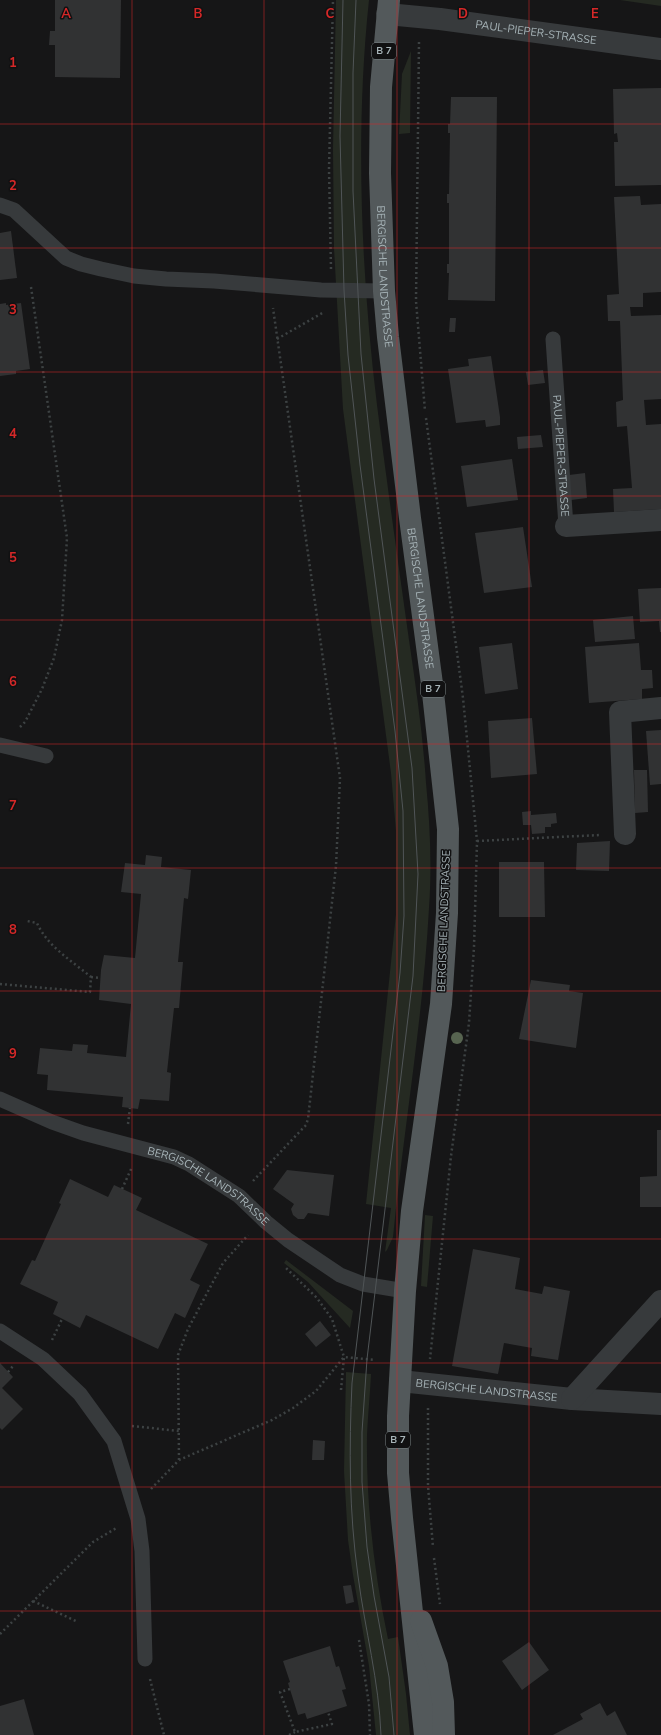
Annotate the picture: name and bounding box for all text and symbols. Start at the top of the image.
text: A [61,5,71,23]
text: B [194,5,203,23]
text: C [326,5,335,23]
text: D [458,5,468,23]
text: E [591,5,599,23]
street label: PAUL-PIEPER-STRASSE [474,16,597,48]
road number: B 7 [372,43,396,59]
text: 1 [9,54,17,72]
text: 2 [9,177,17,195]
street label: BERGISCHE LANDSTRASSE [374,205,397,348]
text: 3 [9,301,17,319]
street label: PAUL-PIEPER-STRASSE [549,394,573,517]
text: 4 [9,425,17,443]
street label: BERGISCHE LANDSTRASSE [404,527,437,670]
text: 5 [9,549,17,567]
text: 6 [9,673,17,691]
road number: B 7 [421,681,445,697]
text: 7 [9,797,17,815]
street label: BERGISCHE LANDSTRASSE [434,850,454,992]
text: 8 [9,921,17,939]
text: 9 [9,1045,17,1063]
street label: BERGISCHE LANDSTRASSE [146,1143,273,1229]
street label: BERGISCHE LANDSTRASSE [415,1375,558,1405]
road number: B 7 [386,1432,410,1448]

